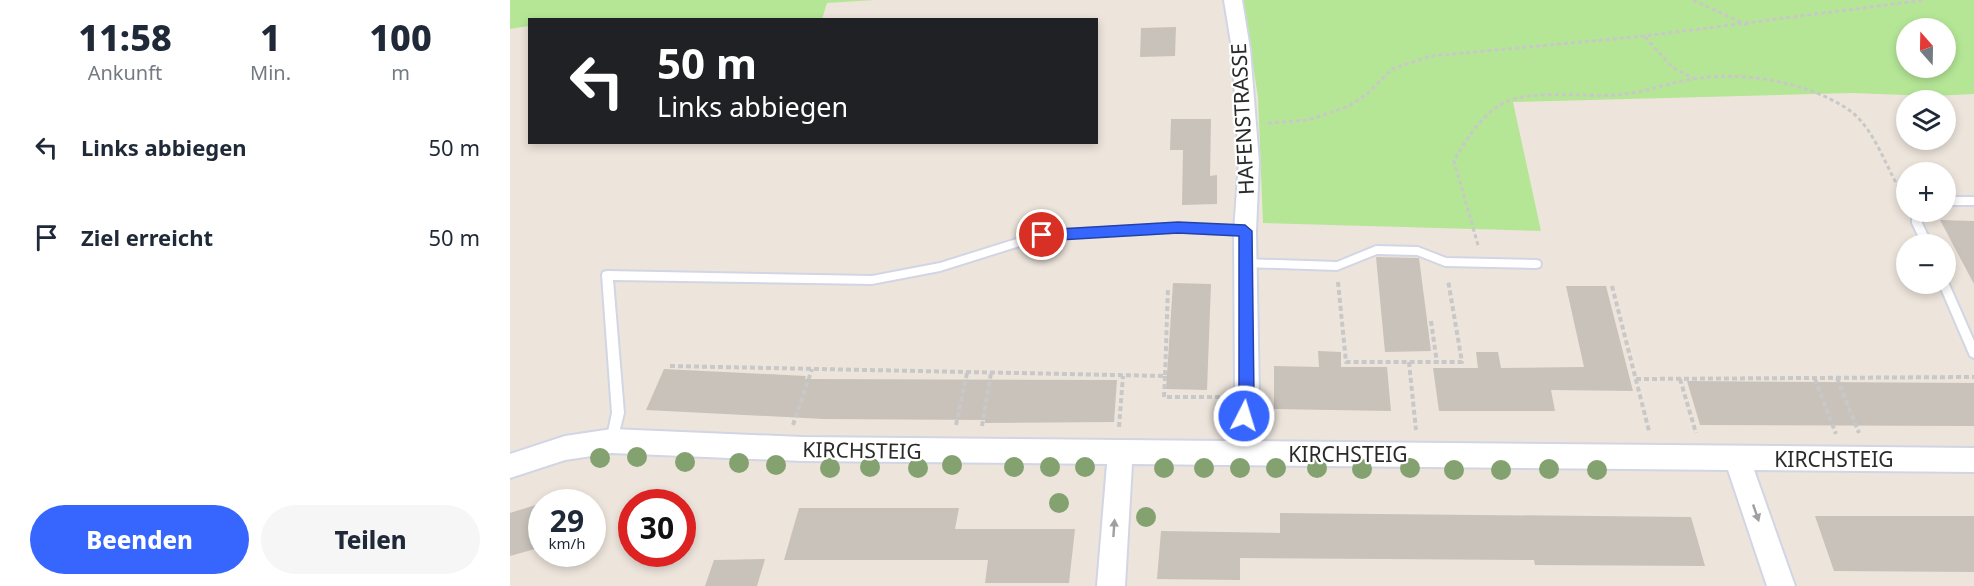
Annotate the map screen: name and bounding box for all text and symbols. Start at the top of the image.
text: 11:58 [78,13,172,62]
text: 1 [260,13,281,62]
text: 100 [369,13,432,62]
north arrow [1896,18,1956,78]
map controls [1896,18,1956,294]
text: 50 m [657,34,757,91]
icon: left [558,42,636,120]
street label: HAFENSTRASSE [1224,42,1260,196]
text: Ankunft [88,59,162,86]
text: Min. [250,59,291,86]
text: m [391,59,410,86]
text: Links abbiegen [657,88,848,125]
button: layers [1896,90,1956,150]
icon: left [30,131,63,164]
text: Links abbiegen [81,132,247,162]
text: 50 m [429,132,480,162]
button: + [1896,162,1956,222]
pin [1016,209,1067,260]
icon: arrive [1025,218,1058,251]
icon: arrive [30,221,63,254]
text: Ziel erreicht [81,222,213,252]
text: 50 m [429,222,480,252]
button: − [1896,234,1956,294]
position arrow [1212,384,1276,448]
street label: KIRCHSTEIG [802,435,922,465]
street label: KIRCHSTEIG [1288,440,1408,468]
street label: KIRCHSTEIG [1774,445,1894,473]
speed limit sign: 30 [618,489,696,567]
text: 29 [550,500,584,541]
one-way arrow [1752,504,1762,522]
button: Beenden [30,505,249,574]
button: Teilen [261,505,480,574]
one-way arrow [1110,518,1119,537]
text: km/h [549,533,585,553]

